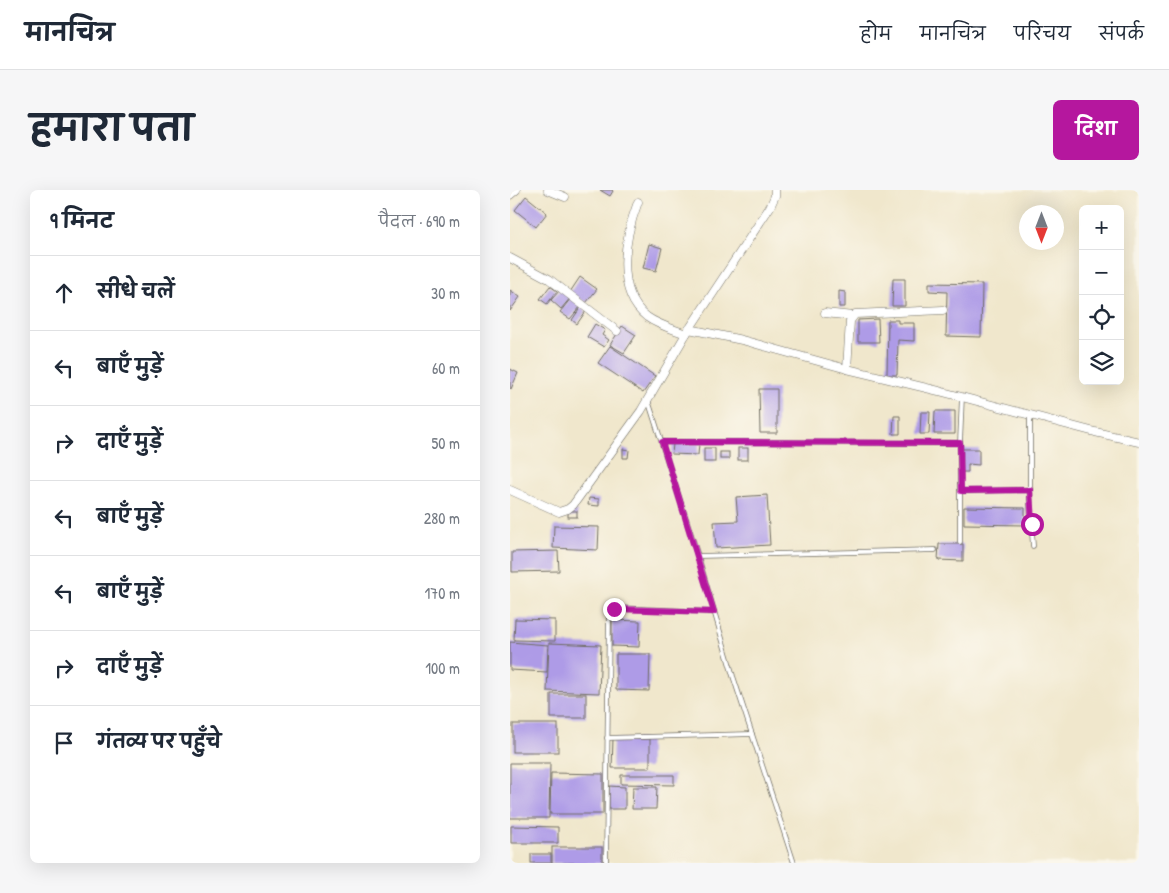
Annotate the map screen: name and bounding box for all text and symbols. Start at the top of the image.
text: मानचित्र [25,16,114,48]
text: होम [860,21,892,46]
text: मानचित्र [920,21,986,46]
text: परिचय [1014,21,1071,46]
text: संपर्क [1099,21,1144,46]
button: दिशा [1053,100,1139,160]
text: हमारा पता [30,104,194,151]
north arrow [1019,205,1064,250]
map controls [1079,205,1124,385]
button: + [1079,205,1124,250]
text: 9 मिनट [50,206,114,235]
text: पैदल · 690 m [378,210,460,232]
button: − [1079,250,1124,295]
text: सीधे चलें [97,278,174,304]
icon: ahead [50,279,78,307]
text: 30 m [431,282,460,304]
button: locate [1079,295,1124,340]
button: layers [1079,340,1124,385]
text: बाएँ मुड़ें [97,353,163,379]
icon: left [50,354,78,382]
text: 60 m [432,357,460,379]
text: दाएँ मुड़ें [97,428,163,454]
icon: right [50,429,78,457]
text: 50 m [432,432,460,454]
text: बाएँ मुड़ें [97,503,163,529]
icon: left [50,504,78,532]
text: 280 m [424,507,460,529]
route start [1021,513,1044,536]
text: बाएँ मुड़ें [97,578,163,604]
icon: left [50,579,78,607]
text: 170 m [425,582,460,604]
route end [603,598,626,621]
text: दाएँ मुड़ें [97,653,163,679]
icon: right [50,654,78,682]
text: 100 m [425,657,460,679]
text: गंतव्य पर पहुँचे [97,728,221,754]
icon: arrive [50,729,78,757]

